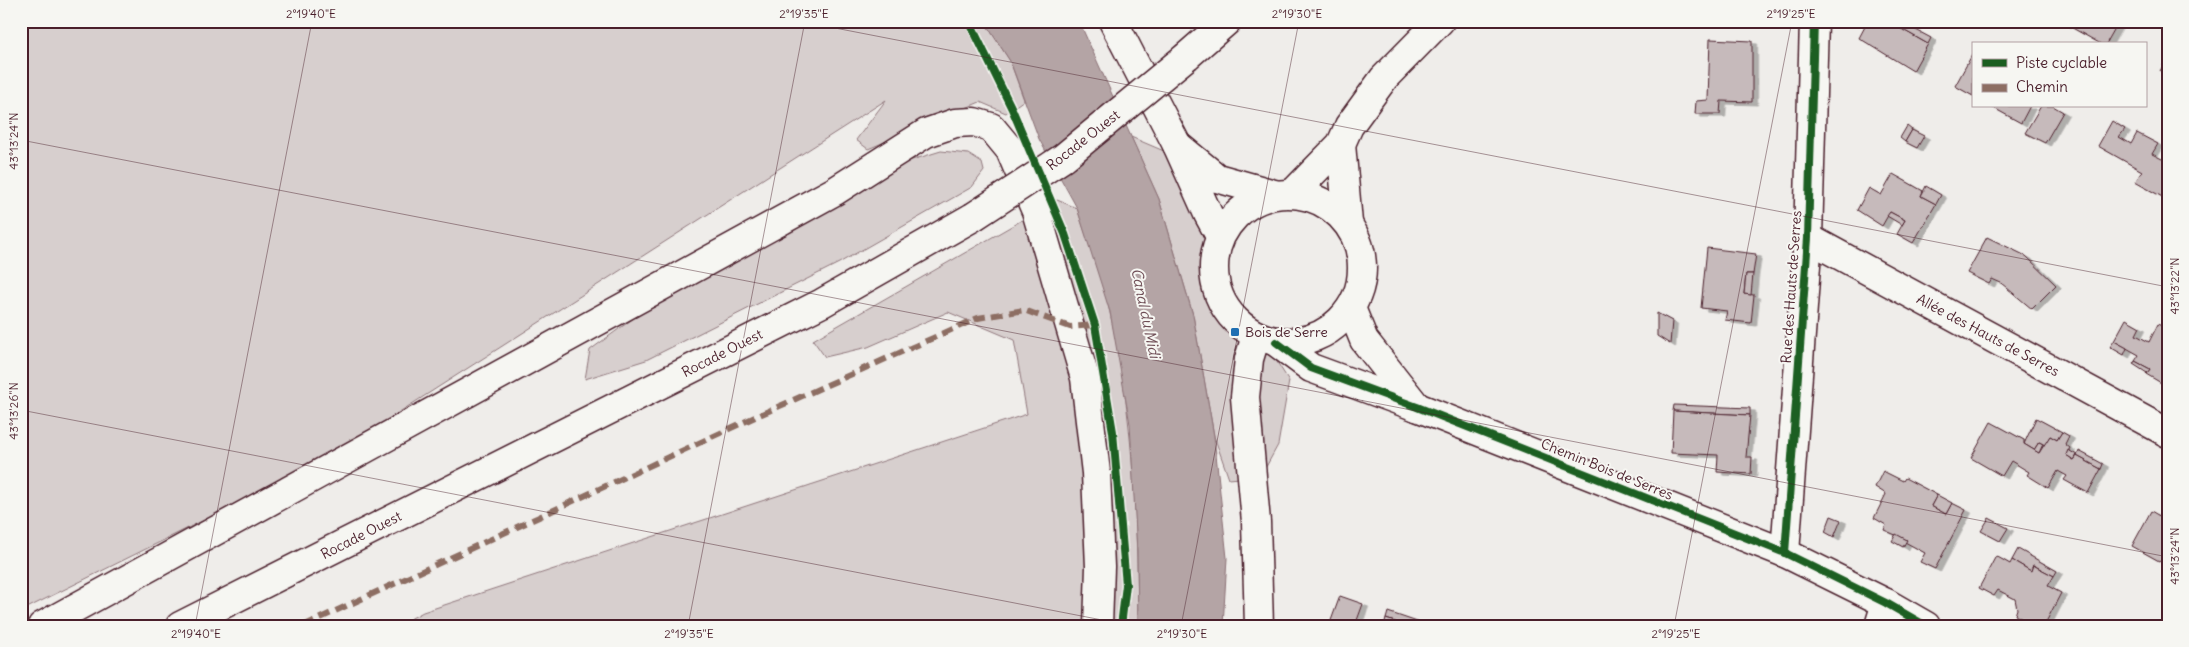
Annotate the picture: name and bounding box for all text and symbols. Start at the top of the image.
text: 2°19'40"E [286,6,336,21]
text: 2°19'35"E [779,6,829,21]
text: 2°19'30"E [1272,6,1322,21]
text: 2°19'25"E [1766,6,1816,21]
legend [1972,42,2146,108]
text: Piste cyclable [2016,53,2107,72]
text: Chemin [2016,77,2068,96]
street label: Rocade Ouest [1043,106,1124,174]
text: 43°13'24"N [6,112,21,170]
street label: Rue des Hauts de Serres [1777,210,1805,364]
text: 43°13'22"N [2167,257,2182,315]
water label: Canal du Midi [1127,266,1165,361]
street label: Allée des Hauts de Serres [1914,290,2062,380]
place label: Bois de Serre [1245,323,1328,341]
street label: Rocade Ouest [679,325,766,381]
marker: Bois de Serre [1229,326,1241,338]
text: 43°13'26"N [6,382,21,440]
street label: Chemin Bois de Serres [1538,434,1676,504]
street label: Rocade Ouest [318,507,405,563]
text: 43°13'24"N [2167,527,2182,585]
text: 2°19'40"E [171,626,221,641]
text: 2°19'35"E [664,626,714,641]
text: 2°19'30"E [1157,626,1207,641]
text: 2°19'25"E [1651,626,1701,641]

